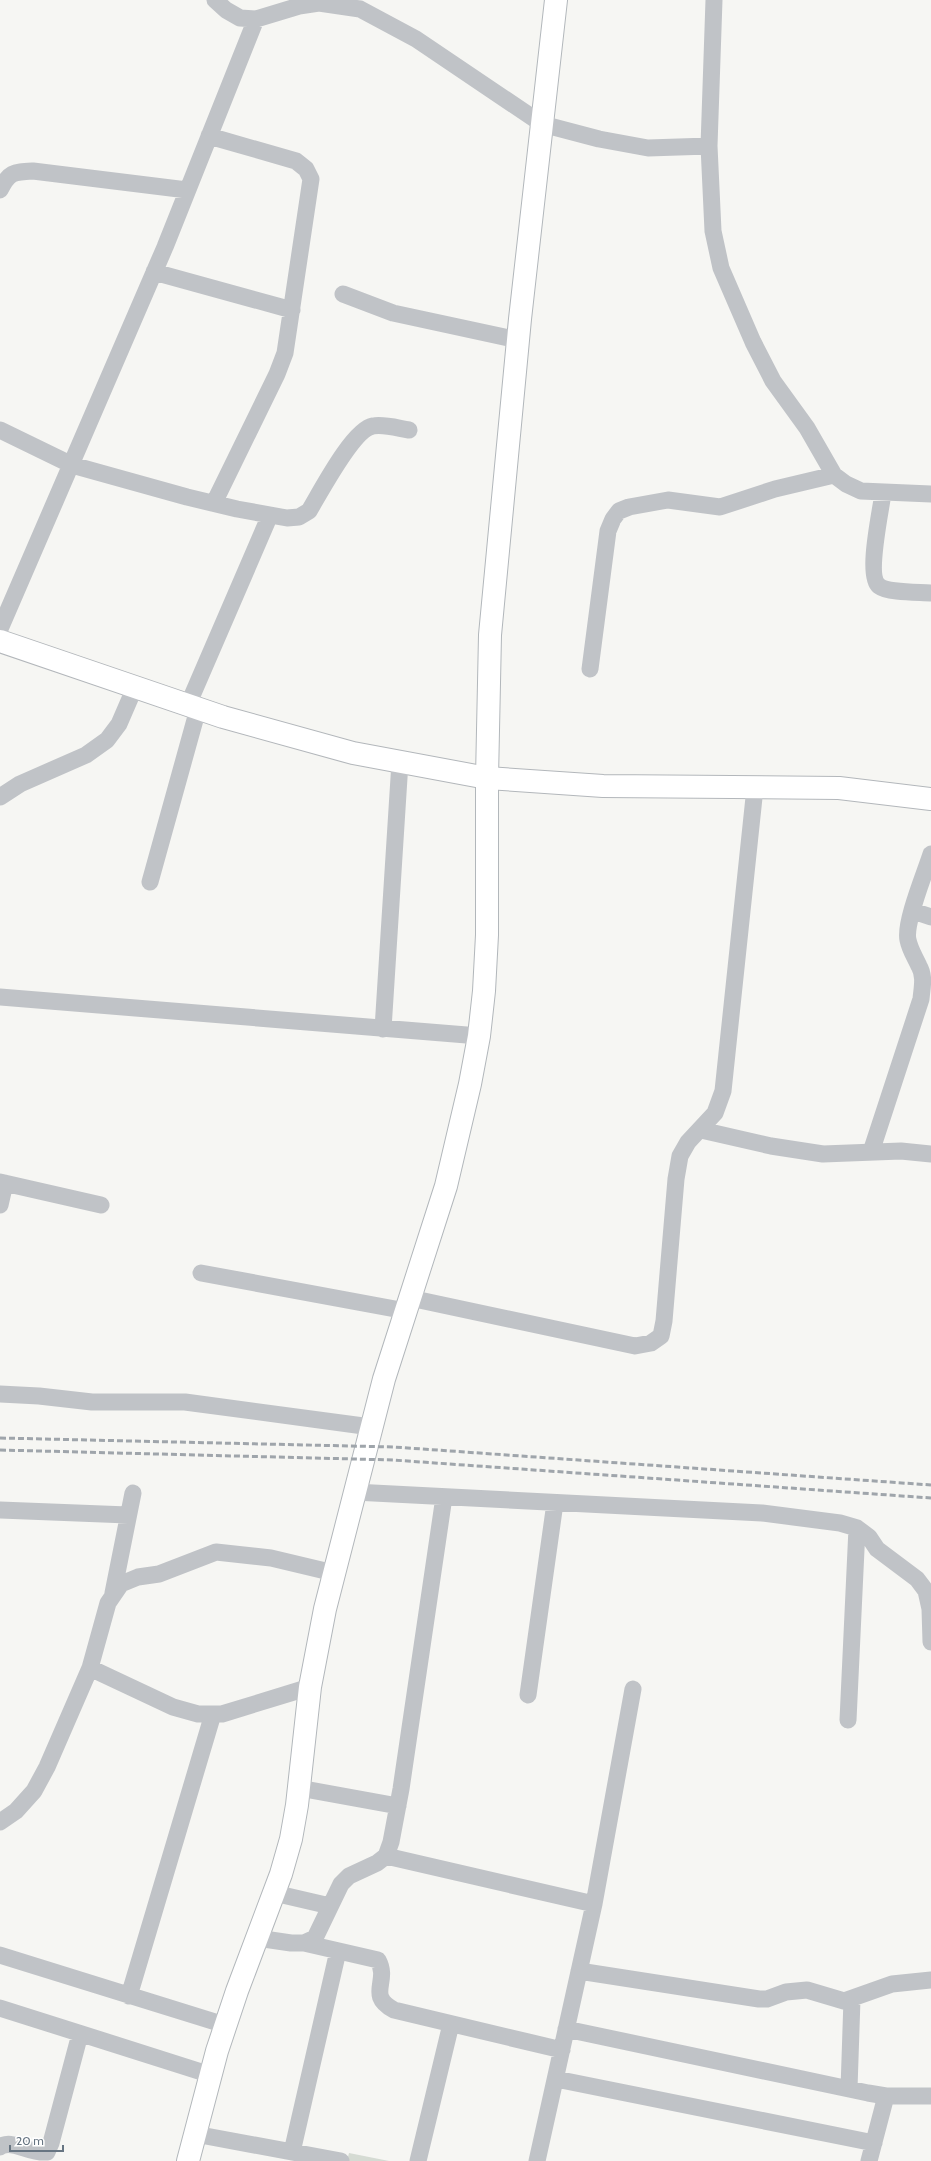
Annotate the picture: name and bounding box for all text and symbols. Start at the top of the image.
scale bar [10,2127,63,2153]
text: 20 m [16,2133,44,2148]

